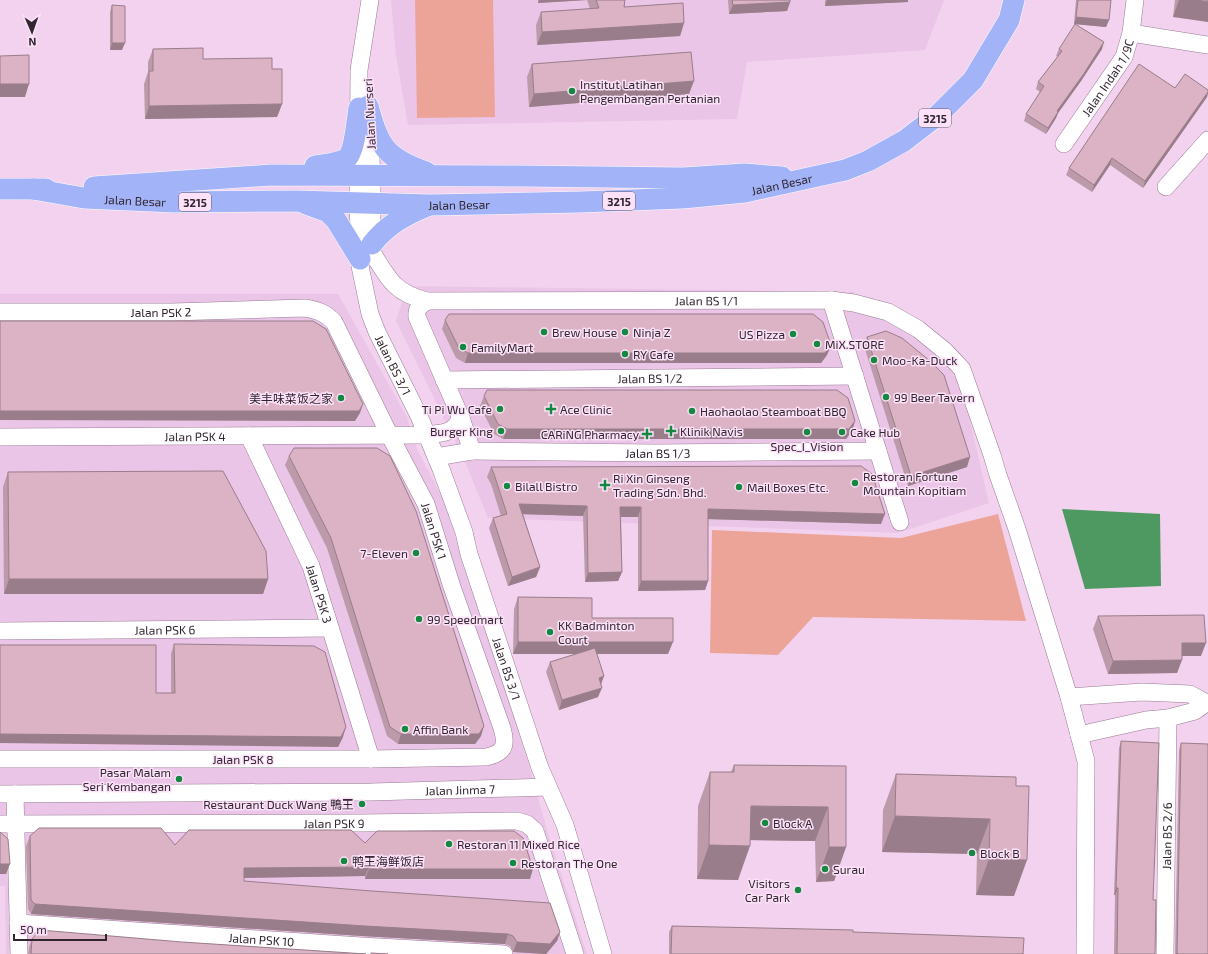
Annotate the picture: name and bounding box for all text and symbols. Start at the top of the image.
north arrow [12,12,52,52]
text: N [28,36,37,49]
street label: Jalan Indah 1/9C [1079,37,1136,119]
place label: Institut Latihan Pengembangan Pertanian [580,77,720,105]
street label: Jalan Nurseri [360,78,378,150]
marker: Institut Latihan Pengembangan Pertanian [567,86,577,96]
road number: 3215 [919,109,951,127]
street label: Jalan Besar [750,170,814,197]
street label: Jalan Besar [104,192,167,209]
road number: 3215 [603,192,635,210]
road number: 3215 [179,193,211,211]
street label: Jalan Besar [428,197,490,212]
street label: Jalan BS 1/1 [675,293,738,307]
street label: Jalan PSK 2 [131,304,192,319]
place label: Brew House [552,325,617,339]
place label: Ninja Z [633,325,671,340]
marker: Brew House [539,327,549,337]
marker: Ninja Z [620,327,630,337]
place label: US Pizza [739,327,785,341]
marker: US Pizza [788,329,798,339]
street label: Jalan BS 3/1 [373,333,414,397]
place label: MiX.STORE [825,337,885,351]
marker: MiX.STORE [812,339,822,349]
place label: FamilyMart [471,340,534,354]
marker: FamilyMart [458,342,468,352]
place label: RY Cafe [633,347,674,361]
marker: RY Cafe [620,349,630,359]
place label: Moo-Ka-Duck [882,353,957,367]
marker: Moo-Ka-Duck [869,355,879,365]
street label: Jalan BS 1/2 [617,371,683,385]
place label: 99 Beer Tavern [894,390,975,404]
place label: 美丰味菜饭之家 [249,391,333,405]
marker: 99 Beer Tavern [881,392,891,402]
marker: 美丰味菜饭之家 [336,393,346,403]
place label: Ti Pi Wu Cafe [422,402,492,416]
place label: Ace Clinic [560,402,612,416]
marker: Ace Clinic [545,403,557,415]
marker: Ti Pi Wu Cafe [495,404,505,414]
place label: Haohaolao Steamboat BBQ [700,404,847,419]
marker: Haohaolao Steamboat BBQ [687,406,697,416]
place label: Burger King [430,424,493,438]
place label: Klinik Navis [680,424,743,438]
marker: Klinik Navis [665,425,677,437]
place label: Cake Hub [850,425,900,439]
marker: Burger King [496,426,506,436]
place label: CARiNG Pharmacy [541,427,640,441]
marker: Spec_I_Vision [802,427,812,437]
marker: Cake Hub [837,427,847,437]
street label: Jalan PSK 4 [164,429,226,443]
marker: CARiNG Pharmacy [642,429,652,439]
place label: Spec_I_Vision [771,439,843,453]
street label: Jalan BS 1/3 [625,446,690,460]
place label: Restoran Fortune Mountain Kopitiam [863,469,966,497]
place label: Ri Xin Ginseng Trading Sdn. Bhd. [613,471,707,499]
marker: Restoran Fortune Mountain Kopitiam [850,478,860,488]
place label: Bilall Bistro [515,479,578,493]
marker: Ri Xin Ginseng Trading Sdn. Bhd. [600,480,610,490]
place label: Mail Boxes Etc. [747,480,828,494]
marker: Bilall Bistro [502,481,512,491]
marker: Mail Boxes Etc. [734,482,744,492]
street label: Jalan PSK 1 [419,501,450,561]
place label: 7-Eleven [360,546,408,560]
marker: 7-Eleven [411,548,421,558]
street label: Jalan PSK 3 [304,563,335,625]
place label: 99 Speedmart [427,612,504,626]
marker: 99 Speedmart [414,614,424,624]
place label: KK Badminton Court [558,618,634,646]
street label: Jalan PSK 6 [134,622,196,637]
marker: KK Badminton Court [545,627,555,637]
street label: Jalan BS 3/1 [490,636,524,702]
place label: Affin Bank [413,722,468,736]
marker: Affin Bank [400,724,410,734]
street label: Jalan PSK 8 [212,752,274,766]
place label: Pasar Malam Seri Kembangan [83,765,171,793]
marker: Pasar Malam Seri Kembangan [174,774,184,784]
street label: Jalan Jinma 7 [425,781,495,797]
place label: Restaurant Duck Wang 鴨王 [203,797,354,811]
marker: Restaurant Duck Wang 鴨王 [357,799,367,809]
street label: Jalan BS 2/6 [1159,802,1174,870]
street label: Jalan PSK 9 [304,816,365,830]
place label: Block A [773,816,813,830]
marker: Block A [760,818,770,828]
place label: Restoran 11 Mixed Rice [457,837,580,851]
marker: Restoran 11 Mixed Rice [444,839,454,849]
place label: Block B [980,846,1020,860]
marker: Block B [967,848,977,858]
place label: 鸭王海鲜饭店 [352,854,424,868]
marker: 鸭王海鲜饭店 [339,856,349,866]
place label: Restoran The One [521,856,618,870]
marker: Restoran The One [508,858,518,868]
place label: Surau [833,862,865,876]
marker: Surau [820,864,830,874]
place label: Visitors Car Park [745,876,790,904]
marker: Visitors Car Park [793,885,803,895]
scale bar [14,916,106,942]
text: 50 m [20,922,47,936]
street label: Jalan PSK 10 [228,930,295,949]

